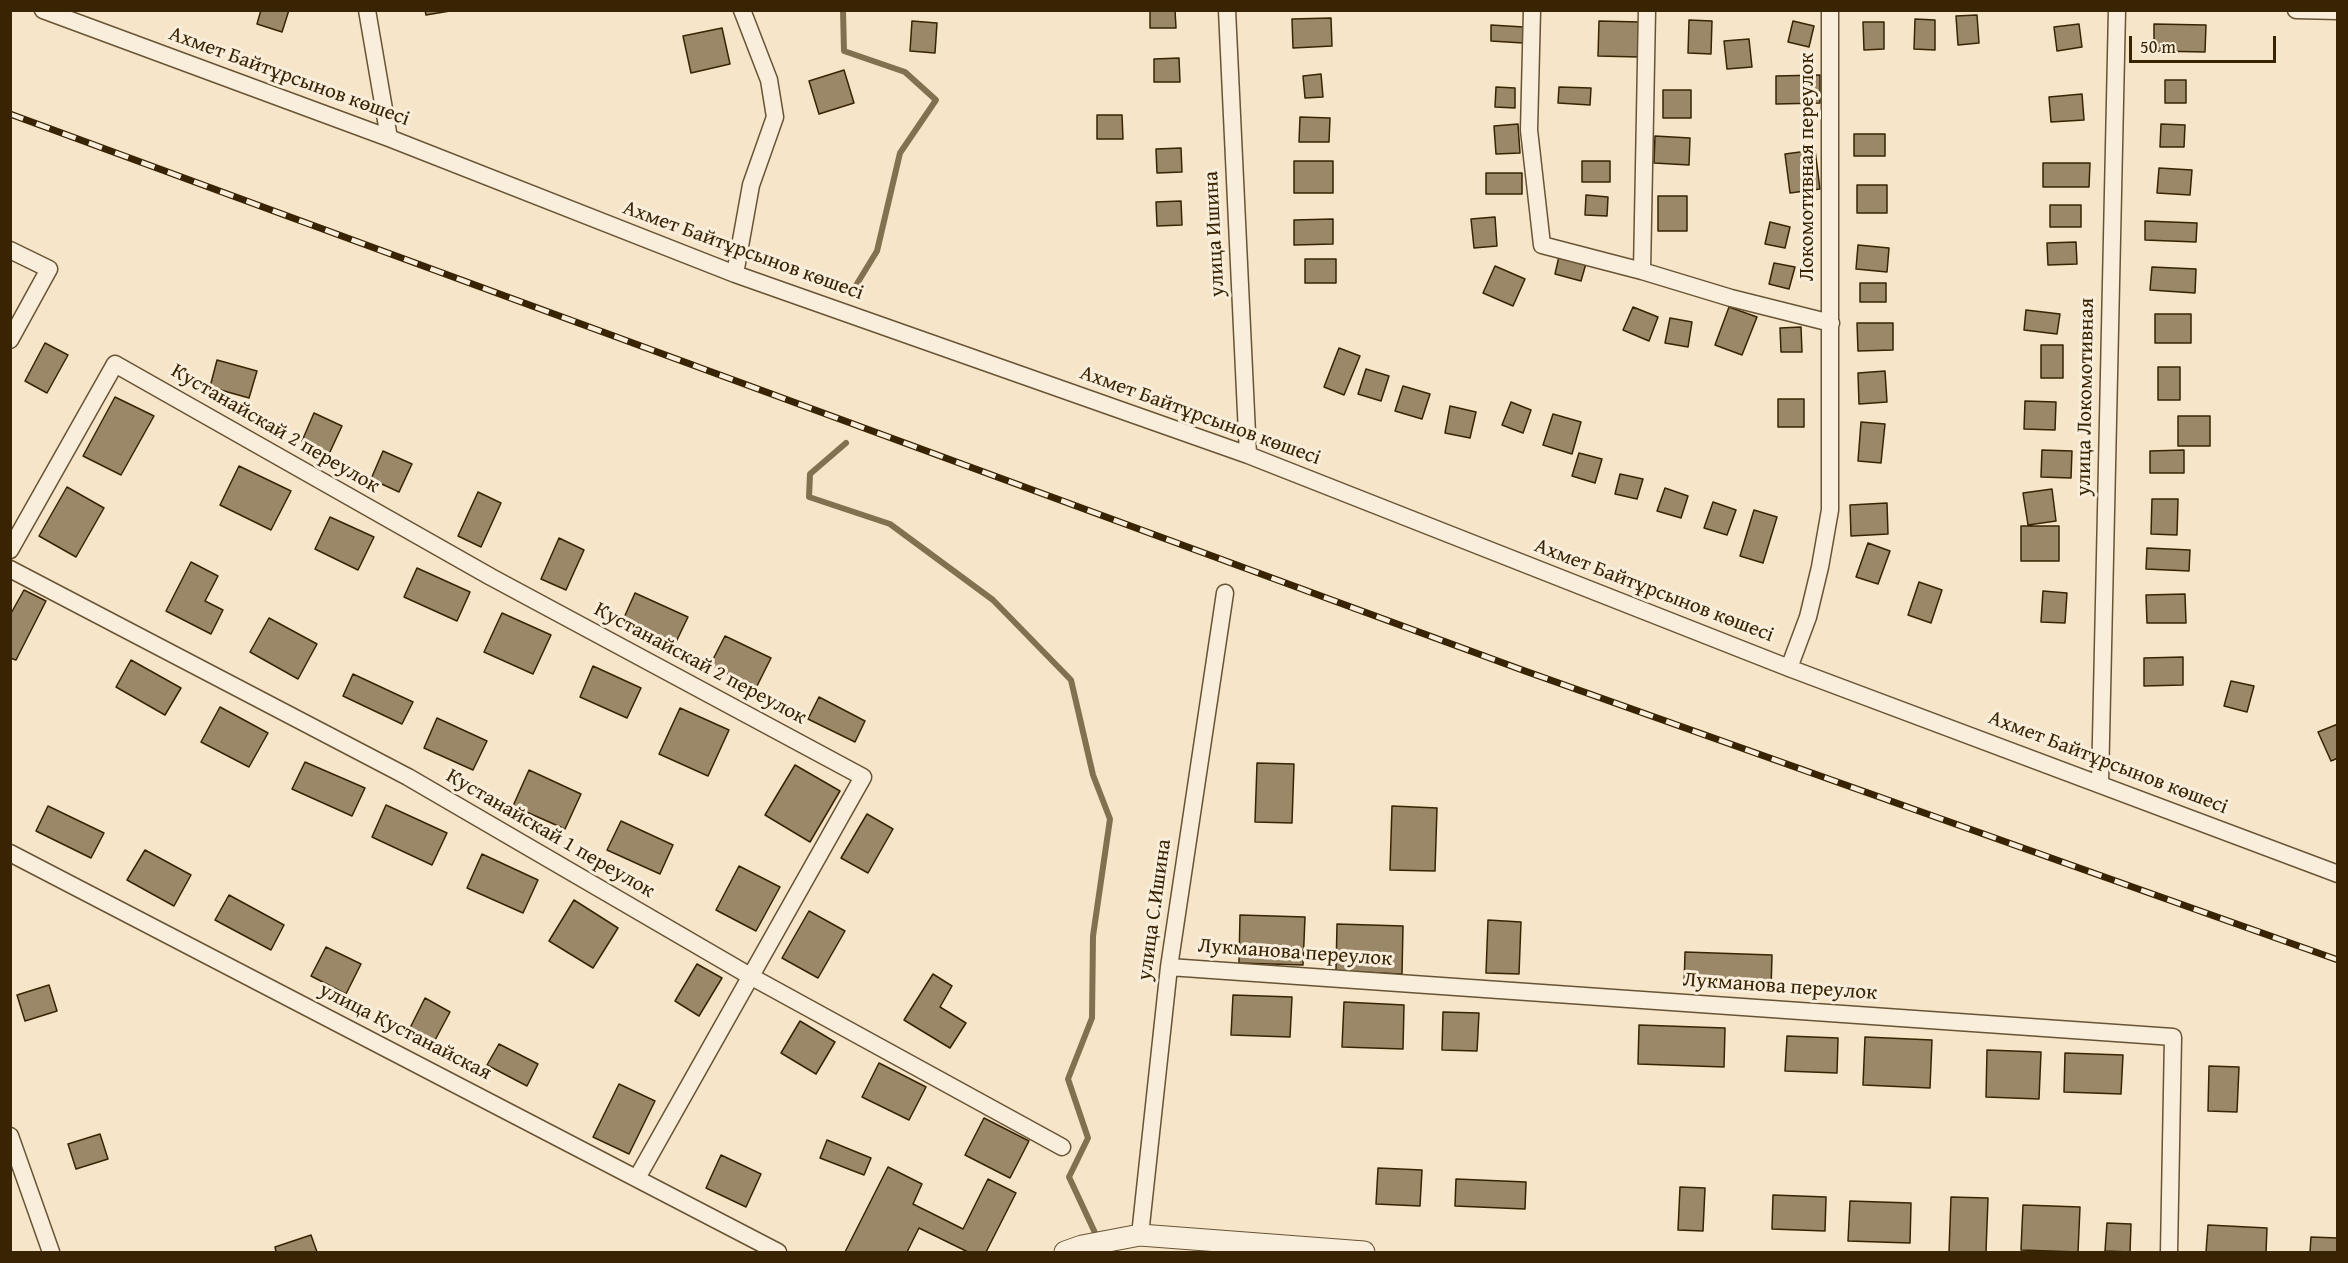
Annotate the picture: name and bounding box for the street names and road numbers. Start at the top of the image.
street label: Ахмет Байтұрсынов көшесі [165,22,413,132]
street label: Локомотивная переулок [1795,53,1821,281]
street label: улица Ишина [1199,170,1231,298]
street label: Ахмет Байтұрсынов көшесі [619,196,867,306]
street label: улица Локомотивная [2072,298,2100,496]
street label: Кустанайскай 2 переулок [166,359,384,499]
street label: Ахмет Байтұрсынов көшесі [1076,361,1324,471]
street label: Ахмет Байтұрсынов көшесі [1531,534,1777,648]
street label: Кустанайскай 2 переулок [590,597,810,731]
street label: Ахмет Байтұрсынов көшесі [1985,706,2231,820]
street label: Кустанайскай 1 переулок [441,764,659,904]
street label: улица С.Ишина [1133,838,1177,982]
street label: Лукманова переулок [1197,934,1393,972]
street label: Лукманова переулок [1682,968,1878,1006]
street label: улица Кустанайская [315,978,495,1086]

